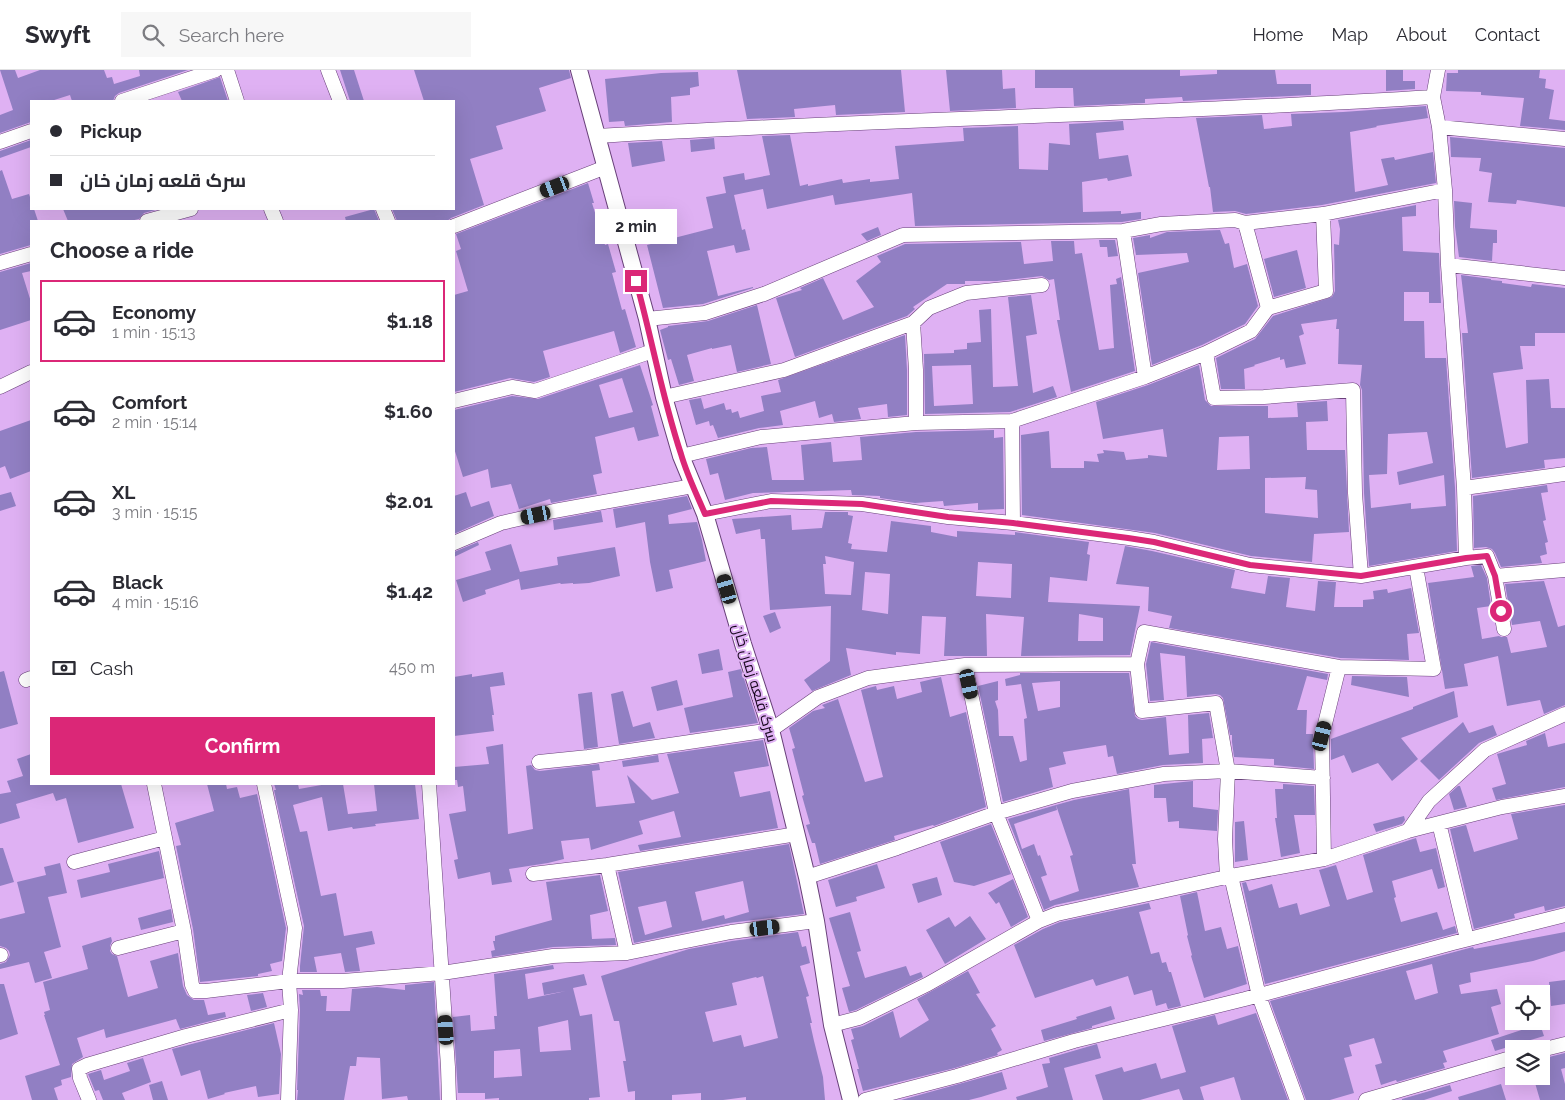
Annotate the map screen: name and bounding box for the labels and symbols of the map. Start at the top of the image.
car [538,175,571,199]
callout: 2 min [595,208,677,244]
route end [625,270,647,292]
car [519,505,552,525]
car [715,573,738,605]
route start [1490,600,1512,622]
street label: سرک قلعه زمان خان [728,622,782,745]
car [958,668,979,700]
car [1311,720,1332,752]
car [749,919,780,937]
car [437,1015,454,1045]

